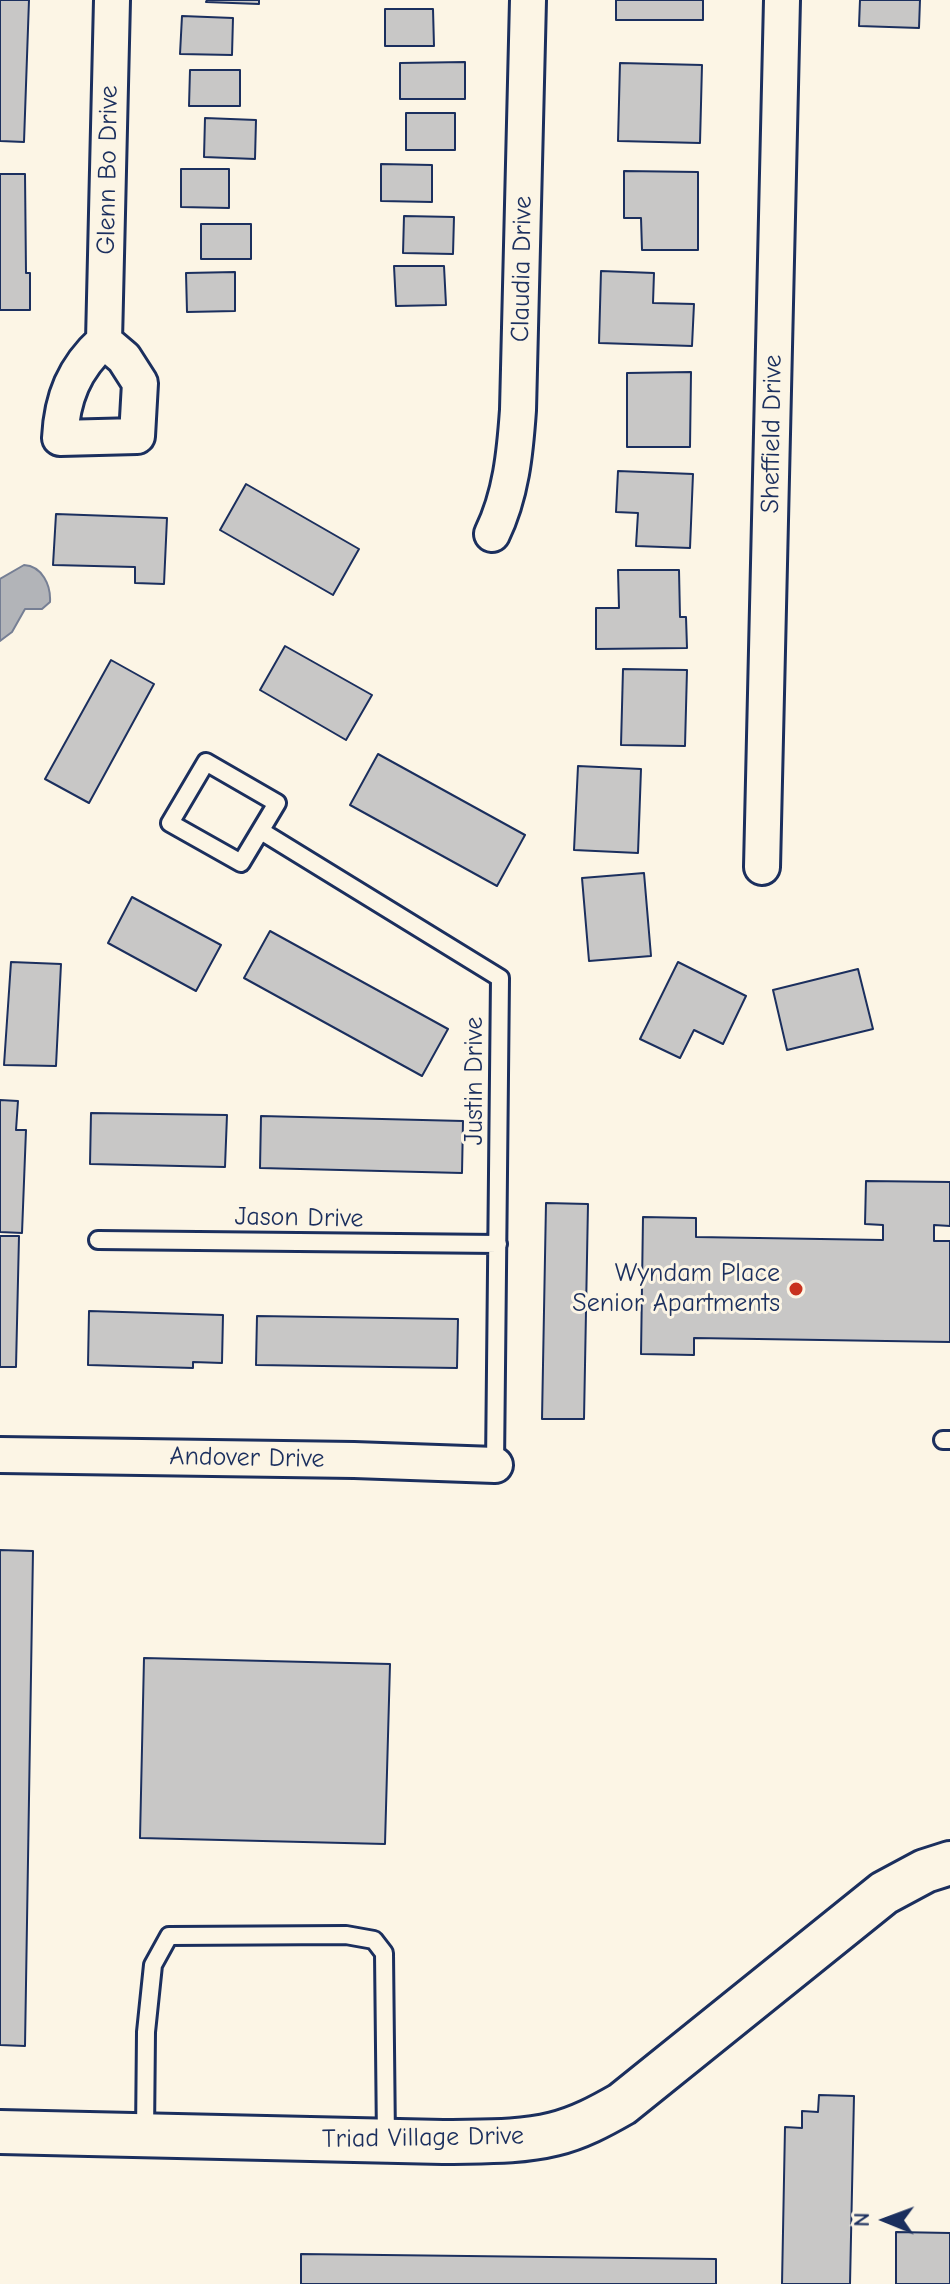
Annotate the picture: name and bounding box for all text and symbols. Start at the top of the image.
street label: Glenn Bo Drive [91,85,125,255]
street label: Claudia Drive [505,196,539,342]
street label: Sheffield Drive [755,354,789,514]
street label: Justin Drive [459,1017,491,1145]
street label: Jason Drive [234,1201,364,1235]
place label: Wyndam Place Senior Apartments [572,1258,780,1320]
marker: Wyndam Place Senior Apartments [787,1280,805,1298]
street label: Andover Drive [169,1441,325,1475]
street label: Triad Village Drive [322,2121,524,2155]
north arrow [846,2180,926,2260]
text: N [849,2212,875,2227]

